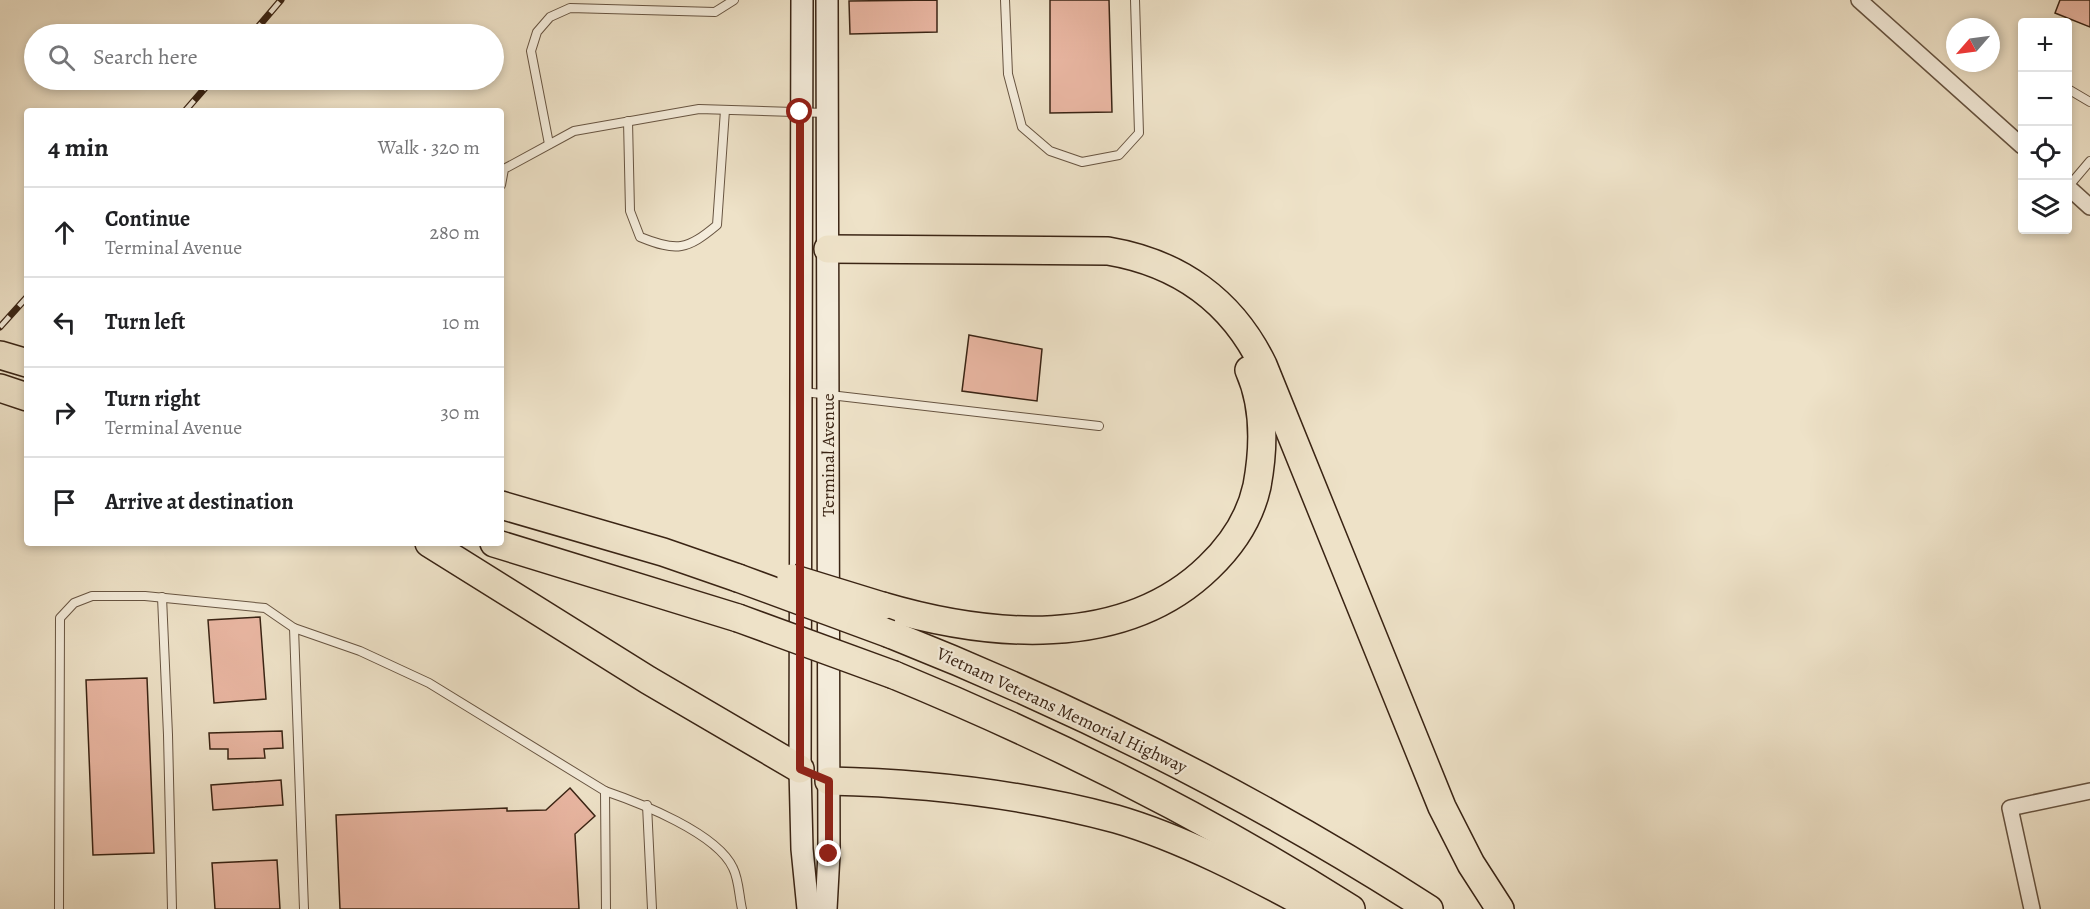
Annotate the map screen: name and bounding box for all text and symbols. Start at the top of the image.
north arrow [1946,18,2000,72]
map controls [2018,18,2072,234]
button: + [2018,18,2072,72]
search box [24,24,504,90]
icon: search [45,41,78,74]
text: Search here [93,42,198,72]
button: − [2018,72,2072,126]
route start [786,98,812,124]
button: locate [2018,126,2072,180]
text: 4 min [48,130,109,165]
text: Walk · 320 m [378,134,480,161]
button: layers [2018,180,2072,234]
text: Continue [105,204,190,234]
icon: ahead [48,216,81,249]
text: 280 m [430,219,480,246]
text: Terminal Avenue [105,234,242,261]
icon: left [48,306,81,339]
text: Turn left [105,307,185,337]
text: 10 m [442,309,480,336]
text: Turn right [105,384,201,414]
street label: Terminal Avenue [816,393,840,517]
icon: right [48,396,81,429]
text: 30 m [440,399,480,426]
text: Terminal Avenue [105,414,242,441]
icon: arrive [48,486,81,519]
text: Arrive at destination [105,487,294,517]
street label: Vietnam Veterans Memorial Highway [932,641,1192,779]
route end [815,840,841,866]

